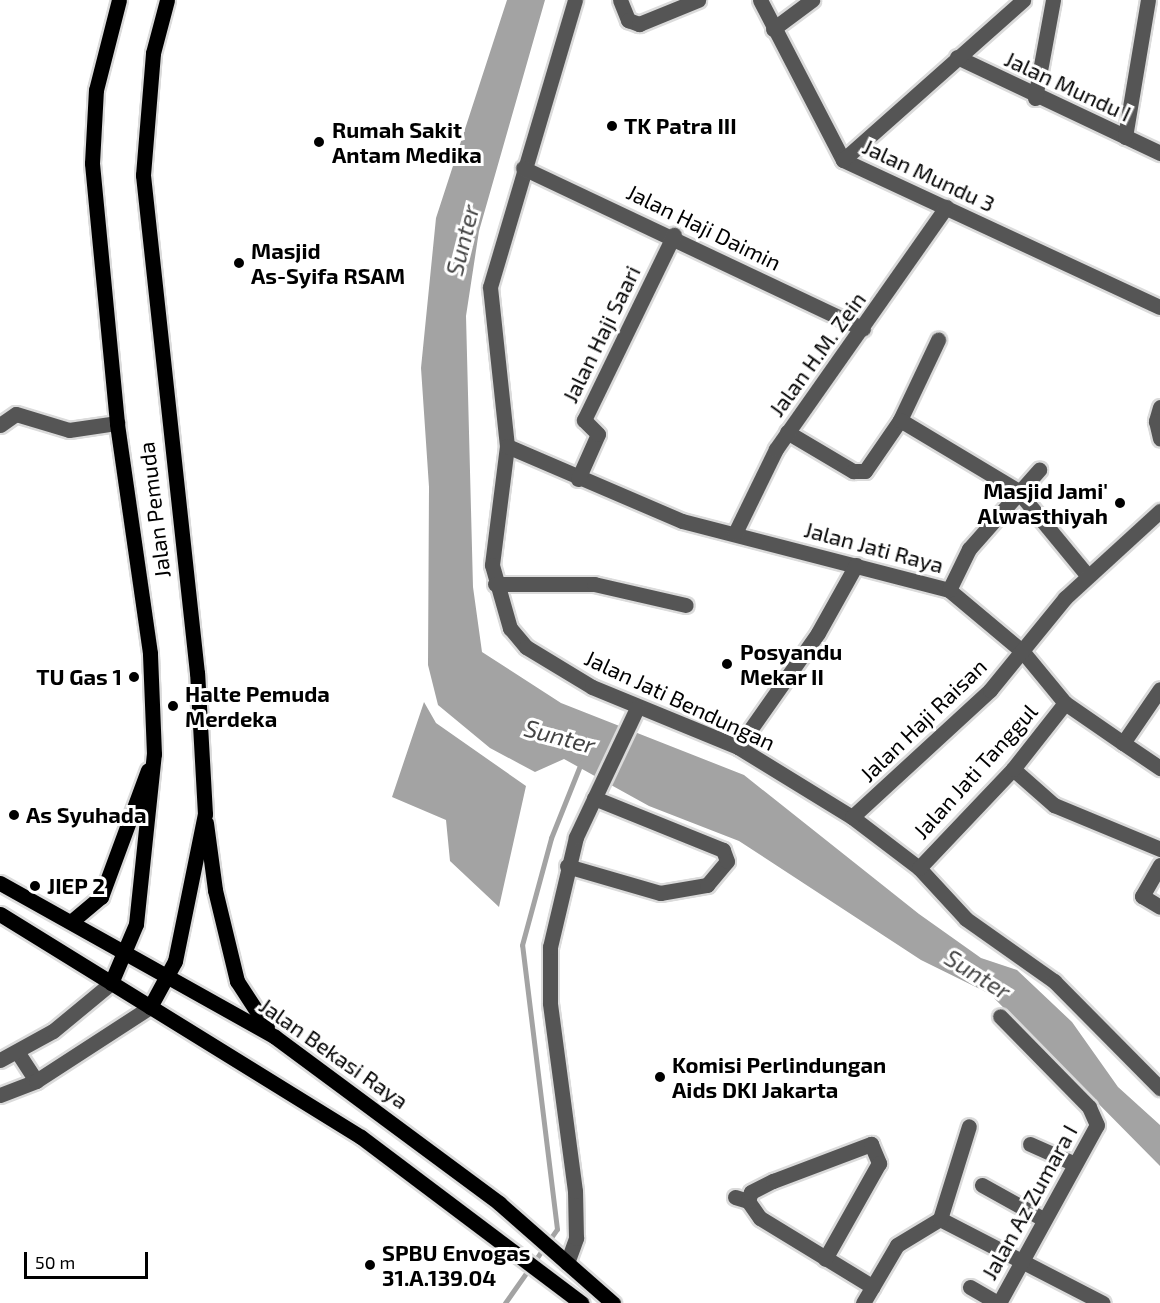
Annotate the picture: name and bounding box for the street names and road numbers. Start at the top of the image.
street label: Jalan Mundu I [1001,45,1135,127]
street label: Jalan Mundu 3 [859,133,999,217]
street label: Jalan Haji Daimin [623,178,785,276]
street label: Jalan Haji Saari [556,261,646,407]
street label: Jalan H.M. Zein [763,287,871,421]
street label: Jalan Pemuda [133,440,175,580]
street label: Jalan Jati Raya [801,516,947,578]
street label: Jalan Jati Bendungan [580,644,780,756]
street label: Jalan Haji Raisan [854,653,992,787]
street label: Jalan Jati Tanggul [907,698,1043,844]
street label: Jalan Bekasi Raya [255,992,413,1114]
street label: Jalan Az Zumara I [975,1120,1083,1284]

